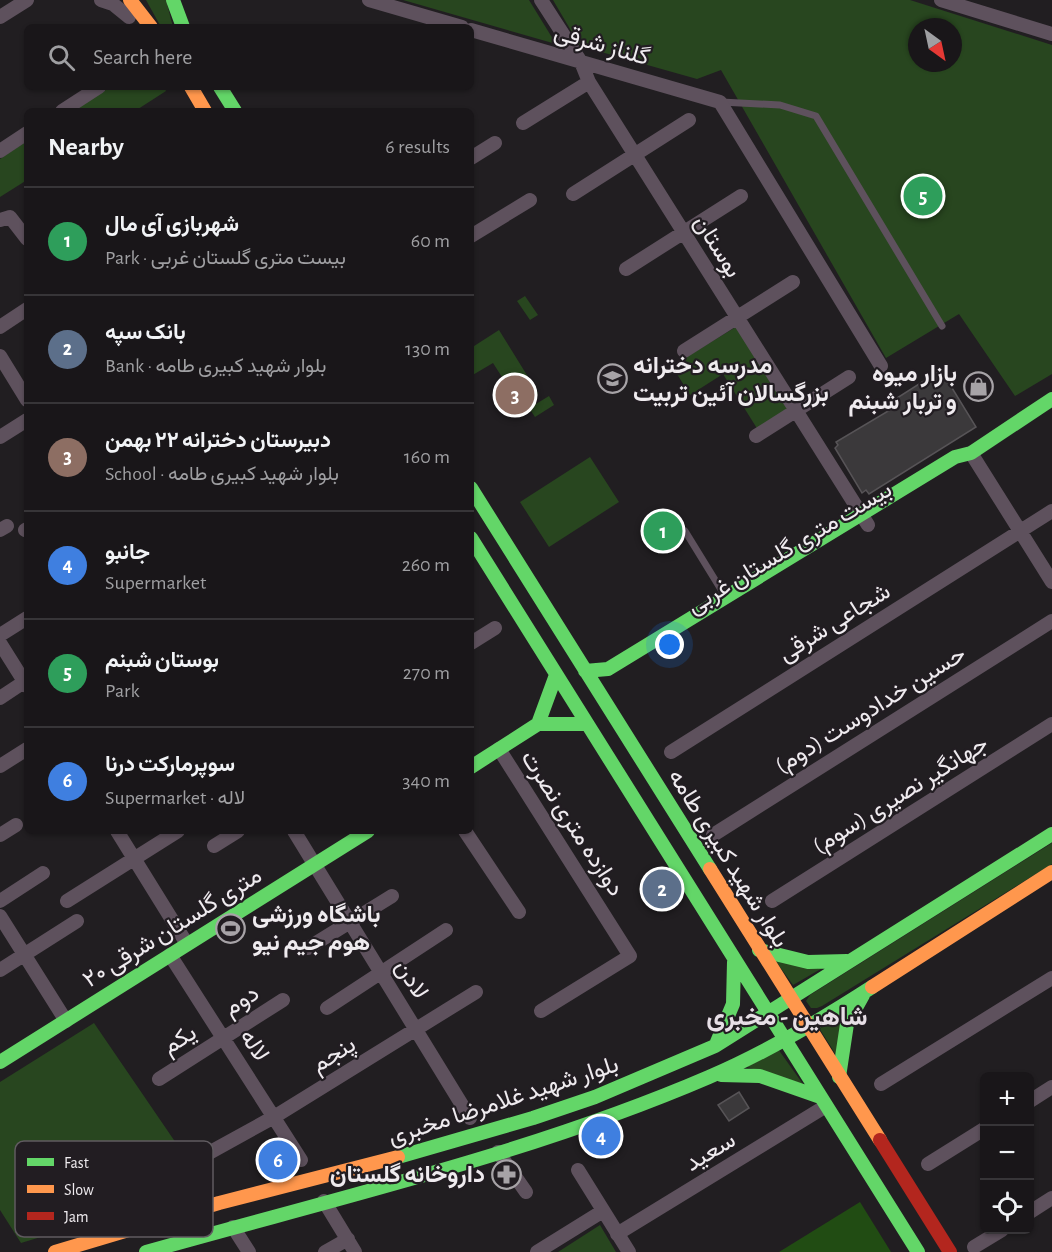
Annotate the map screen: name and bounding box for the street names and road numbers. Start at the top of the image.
street label: گلناز شرقی [551,19,652,72]
street label: بوستان [687,211,745,283]
street label: بیست متری گلستان غربی [682,476,897,620]
street label: شجاعی شرقی [774,579,896,668]
street label: حسین خدادوست (دوم) [771,641,972,781]
street label: جهانگیر نصیری (سوم) [808,730,994,861]
street label: دوازده متری نصرت [515,747,628,902]
street label: بلوار شهید کبیری طامه [662,765,793,953]
street label: ۲۰ متری گلستان شرقی [78,862,267,994]
street label: لادن [390,956,432,1003]
street label: دوم [220,981,265,1023]
street label: یکم [158,1020,202,1062]
street label: لاله [235,1025,273,1066]
street label: پنجم [307,1032,361,1080]
street label: بلوار شهید غلامرضا مخبری [385,1052,622,1151]
street label: سعید [681,1128,740,1177]

